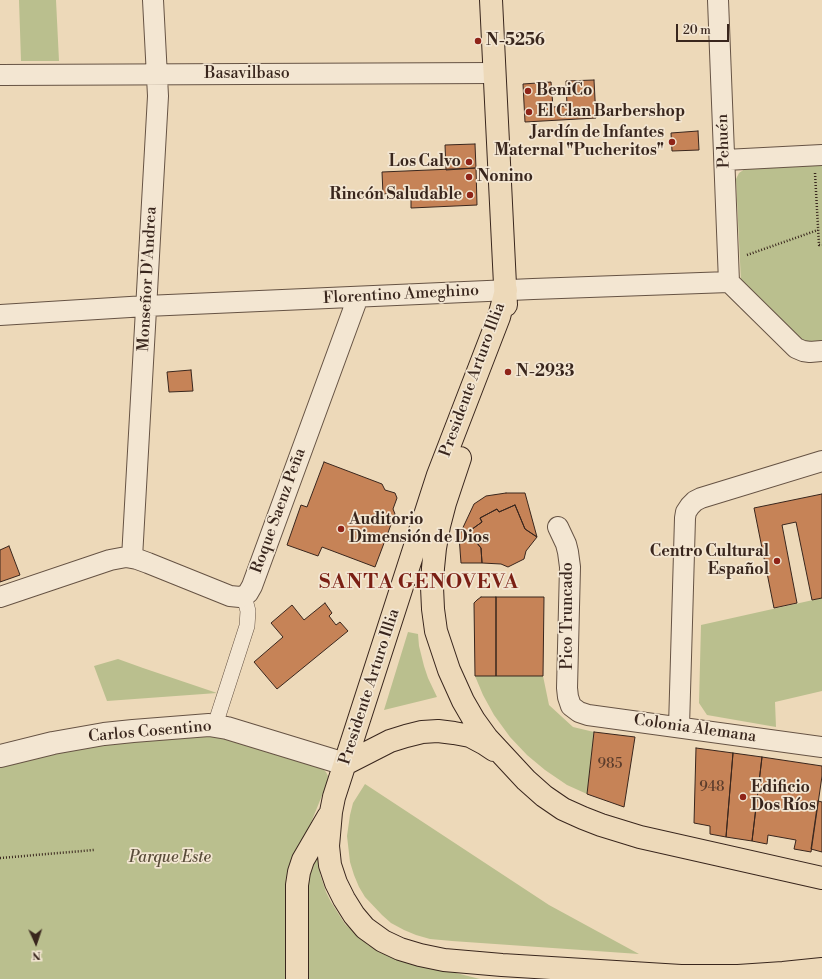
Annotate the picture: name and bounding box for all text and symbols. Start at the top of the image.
scale bar [678,16,731,42]
text: 20 m [683,23,711,38]
place label: N-5256 [486,31,545,51]
marker: N-5256 [473,36,483,46]
street label: Basavilbaso [204,64,290,84]
place label: BeniCo [536,81,592,101]
marker: BeniCo [523,86,533,96]
place label: El Clan Barbershop [537,102,685,122]
marker: El Clan Barbershop [524,107,534,117]
street label: Pehuén [713,114,735,168]
place label: Jardín de Infantes Maternal "Pucheritos" [494,123,664,161]
marker: Jardín de Infantes Maternal "Pucheritos" [667,137,677,147]
place label: Los Calvo [389,152,461,172]
marker: Los Calvo [464,157,474,167]
place label: Nonino [477,167,533,187]
marker: Nonino [464,172,474,182]
place label: Rincón Saludable [330,185,462,205]
marker: Rincón Saludable [465,190,475,200]
street label: Monseñor D'Andrea [135,206,161,352]
street label: Florentino Ameghino [323,281,479,309]
street label: Presidente Arturo Illia [436,300,510,460]
place label: N-2933 [516,362,574,382]
marker: N-2933 [503,367,513,377]
street label: Roque Saenz Peña [247,446,311,576]
place label: Auditorio Dimensión de Dios [349,510,489,548]
marker: Auditorio Dimensión de Dios [336,524,346,534]
place label: Centro Cultural Español [650,542,769,580]
marker: Centro Cultural Español [772,556,782,566]
street label: Pico Truncado [558,562,578,670]
district label: SANTA GENOVEVA [319,571,519,595]
street label: Presidente Arturo Illia [336,607,404,767]
street label: Colonia Alemana [633,711,757,747]
street label: Carlos Cosentino [87,717,213,747]
house number: 985 [598,757,622,773]
place label: Edificio Dos Ríos [751,778,816,816]
house number: 948 [699,780,725,796]
marker: Edificio Dos Ríos [738,792,748,802]
park label: Parque Este [129,848,211,868]
north arrow [16,923,56,963]
text: N [32,948,41,962]

